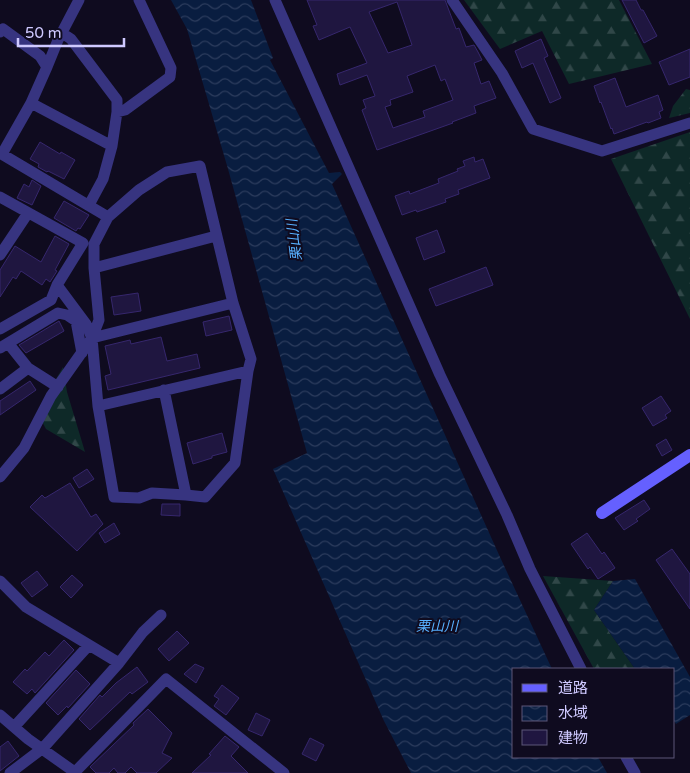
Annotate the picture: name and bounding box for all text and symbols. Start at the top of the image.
scale bar [18,15,124,47]
text: 50 m [25,24,62,42]
water label: 栗山川 [283,216,305,262]
water label: 栗山川 [416,618,460,635]
legend [512,668,675,758]
text: 道路 [558,679,588,697]
text: 水域 [558,704,588,722]
text: 建物 [558,729,588,747]

